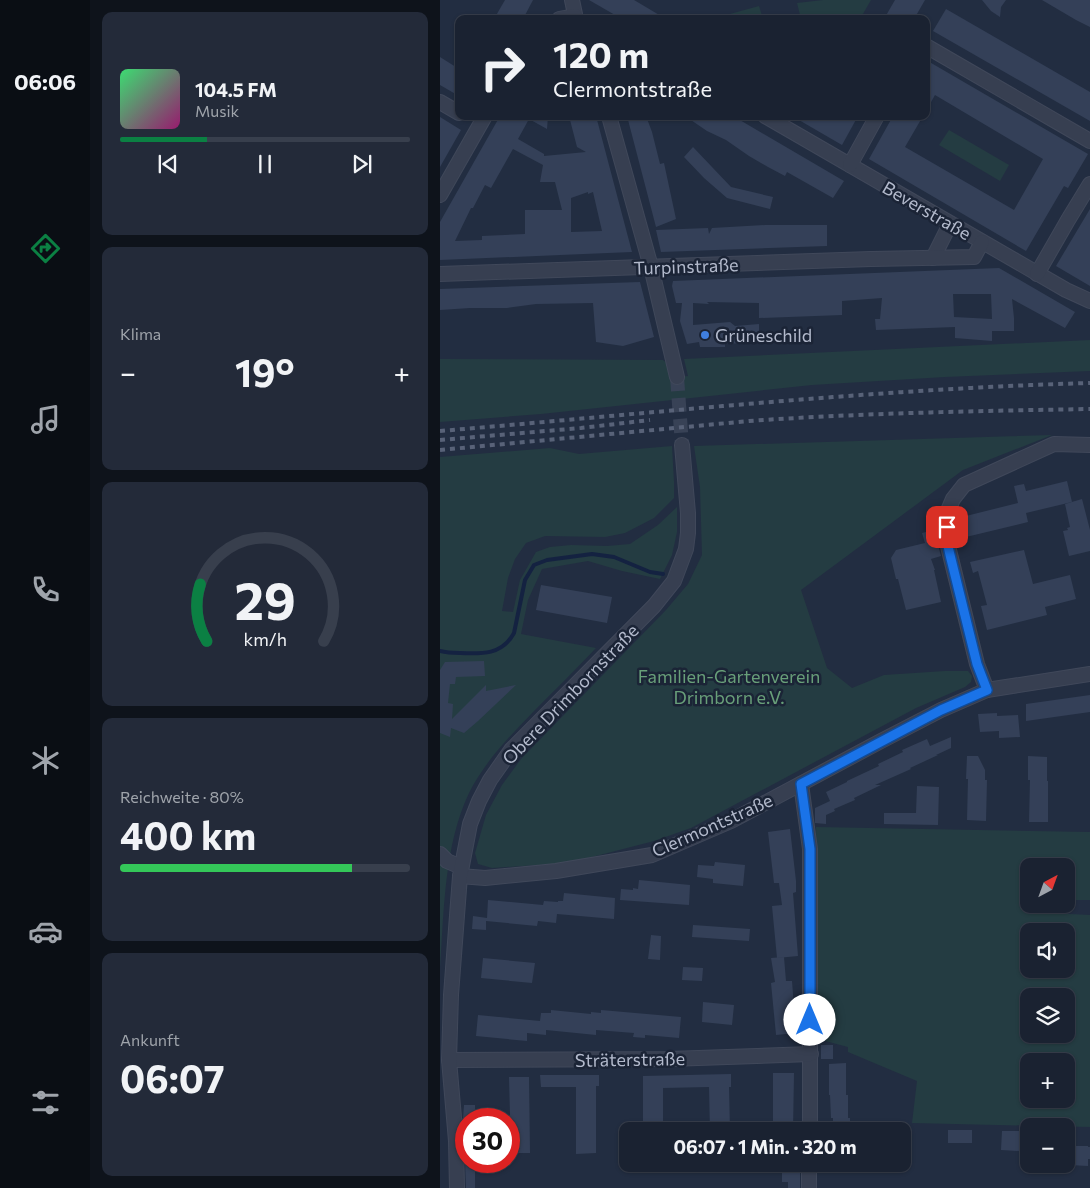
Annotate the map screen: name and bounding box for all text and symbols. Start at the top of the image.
text: 120 m [553,32,649,75]
icon: right [470,35,535,100]
text: 06:06 [14,68,76,95]
text: Clermontstraße [553,75,712,102]
text: 104.5 FM [195,78,277,101]
text: Musik [195,101,239,120]
icon: previous [154,150,182,178]
icon: pause [251,150,279,178]
icon: next [348,150,376,178]
street label: Beverstraße [879,176,975,244]
icon: directions [28,231,63,266]
street label: Turpinstraße [633,253,739,279]
text: Klima [120,324,161,343]
place label: Grüneschild [715,324,812,346]
marker: Grüneschild [699,329,711,341]
text: 19° [235,348,295,395]
text: − [120,355,136,389]
text: + [394,355,410,389]
icon: music [28,402,63,437]
pin [926,506,968,548]
icon: arrive [933,513,961,541]
text: 29 [234,567,296,631]
icon: phone [28,572,63,607]
street label: Obere Drimbornstraße [497,619,643,769]
text: km/h [243,628,287,650]
park label: Familien-Gartenverein Drimborn e.V. [638,665,820,708]
icon: climate [28,743,63,778]
text: Reichweite · 80% [120,787,244,806]
street label: Clermontstraße [648,788,776,862]
text: 400 km [120,811,256,858]
north arrow [1020,858,1075,912]
map controls [1020,858,1075,1173]
icon: car [28,914,63,949]
button: sound [1020,923,1075,978]
button: layers [1020,988,1075,1043]
position arrow [783,993,835,1045]
text: Ankunft [120,1030,180,1049]
street label: Sträterstraße [575,1047,685,1071]
button: + [1020,1053,1075,1108]
text: 06:07 [120,1054,225,1101]
icon: filters [28,1085,63,1120]
speed limit sign: 30 [455,1108,520,1173]
button: − [1020,1118,1075,1173]
text: 06:07 · 1 Min. · 320 m [673,1135,857,1158]

